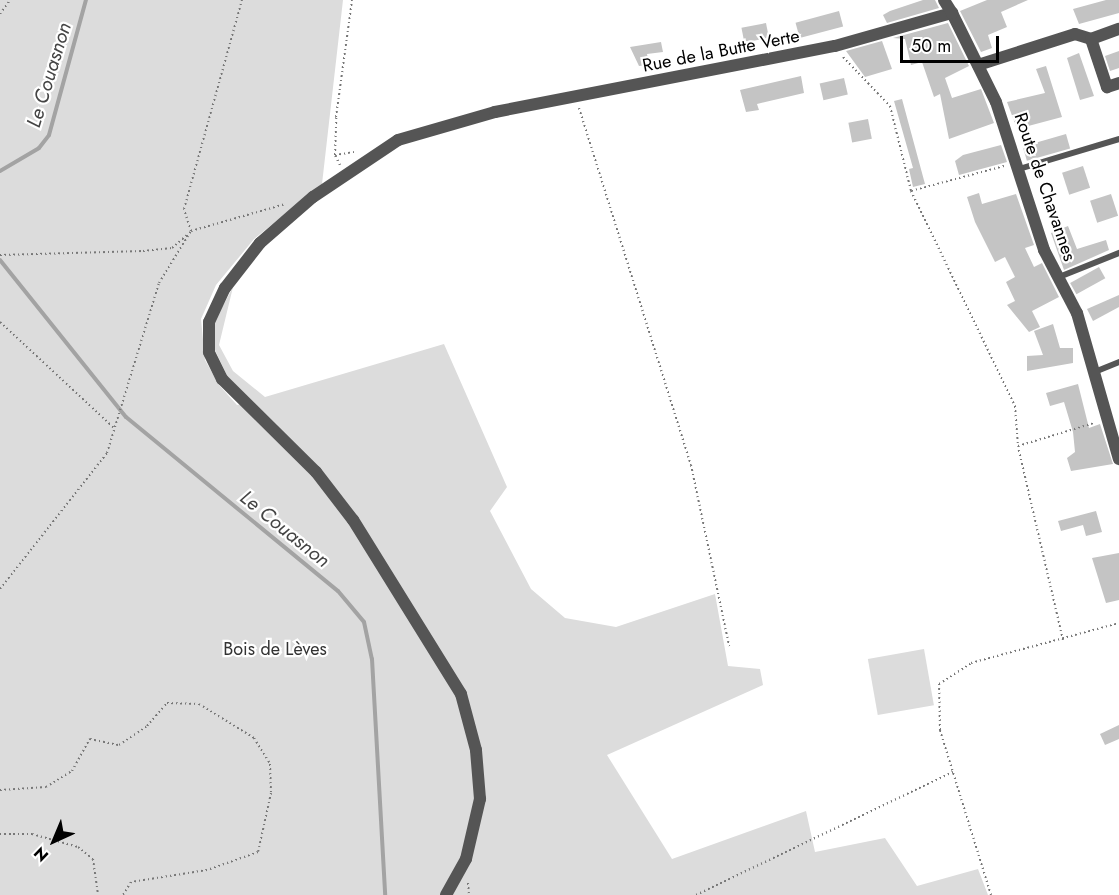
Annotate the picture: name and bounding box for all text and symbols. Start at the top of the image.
water label: Le Couasnon [22,20,76,130]
scale bar [903,24,1002,62]
street label: Rue de la Butte Verte [641,25,801,77]
text: 50 m [911,33,951,59]
street label: Route de Chavannes [1009,110,1081,264]
water label: Le Couasnon [235,485,335,573]
park label: Bois de Lèves [223,638,327,660]
north arrow [24,811,84,871]
text: N [29,842,54,867]

